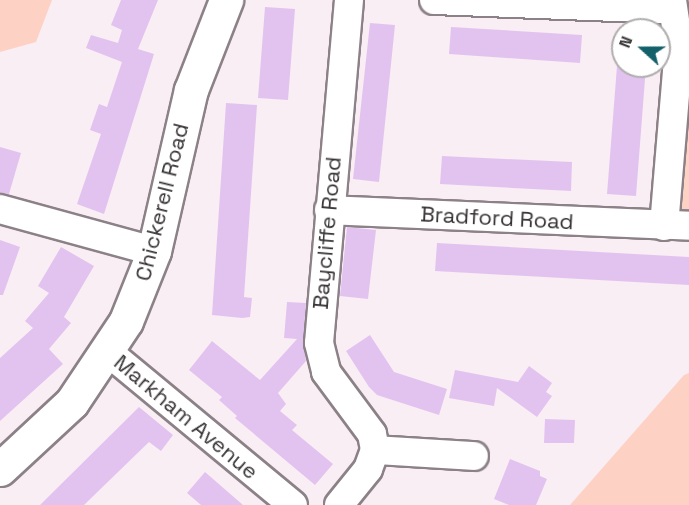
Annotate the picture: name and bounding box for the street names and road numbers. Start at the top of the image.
street label: Chickerell Road [130,120,194,284]
street label: Baycliffe Road [307,156,347,310]
street label: Bradford Road [420,201,574,235]
street label: Markham Avenue [108,349,264,485]

